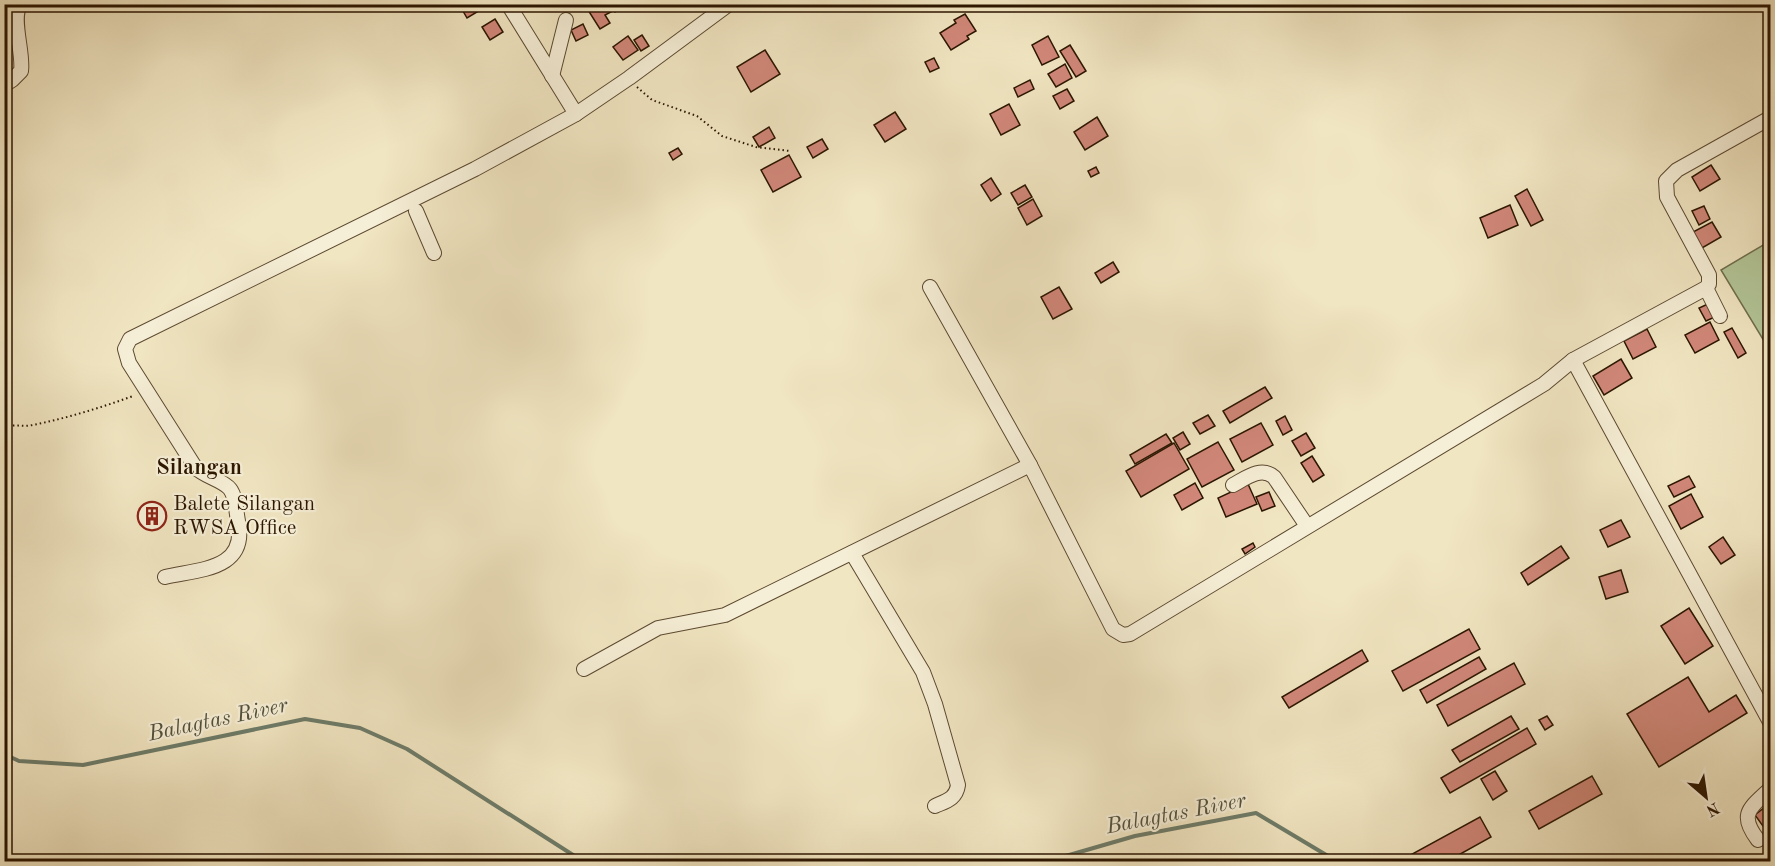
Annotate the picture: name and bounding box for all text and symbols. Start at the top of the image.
district label: Silangan [156,457,242,479]
place label: Balete Silangan RWSA Office [173,494,315,539]
building icon: Balete Silangan RWSA Office [136,500,168,532]
water label: Balagtas River [145,694,290,746]
north arrow [1676,767,1736,827]
water label: Balagtas River [1103,790,1248,839]
text: N [1702,798,1722,819]

